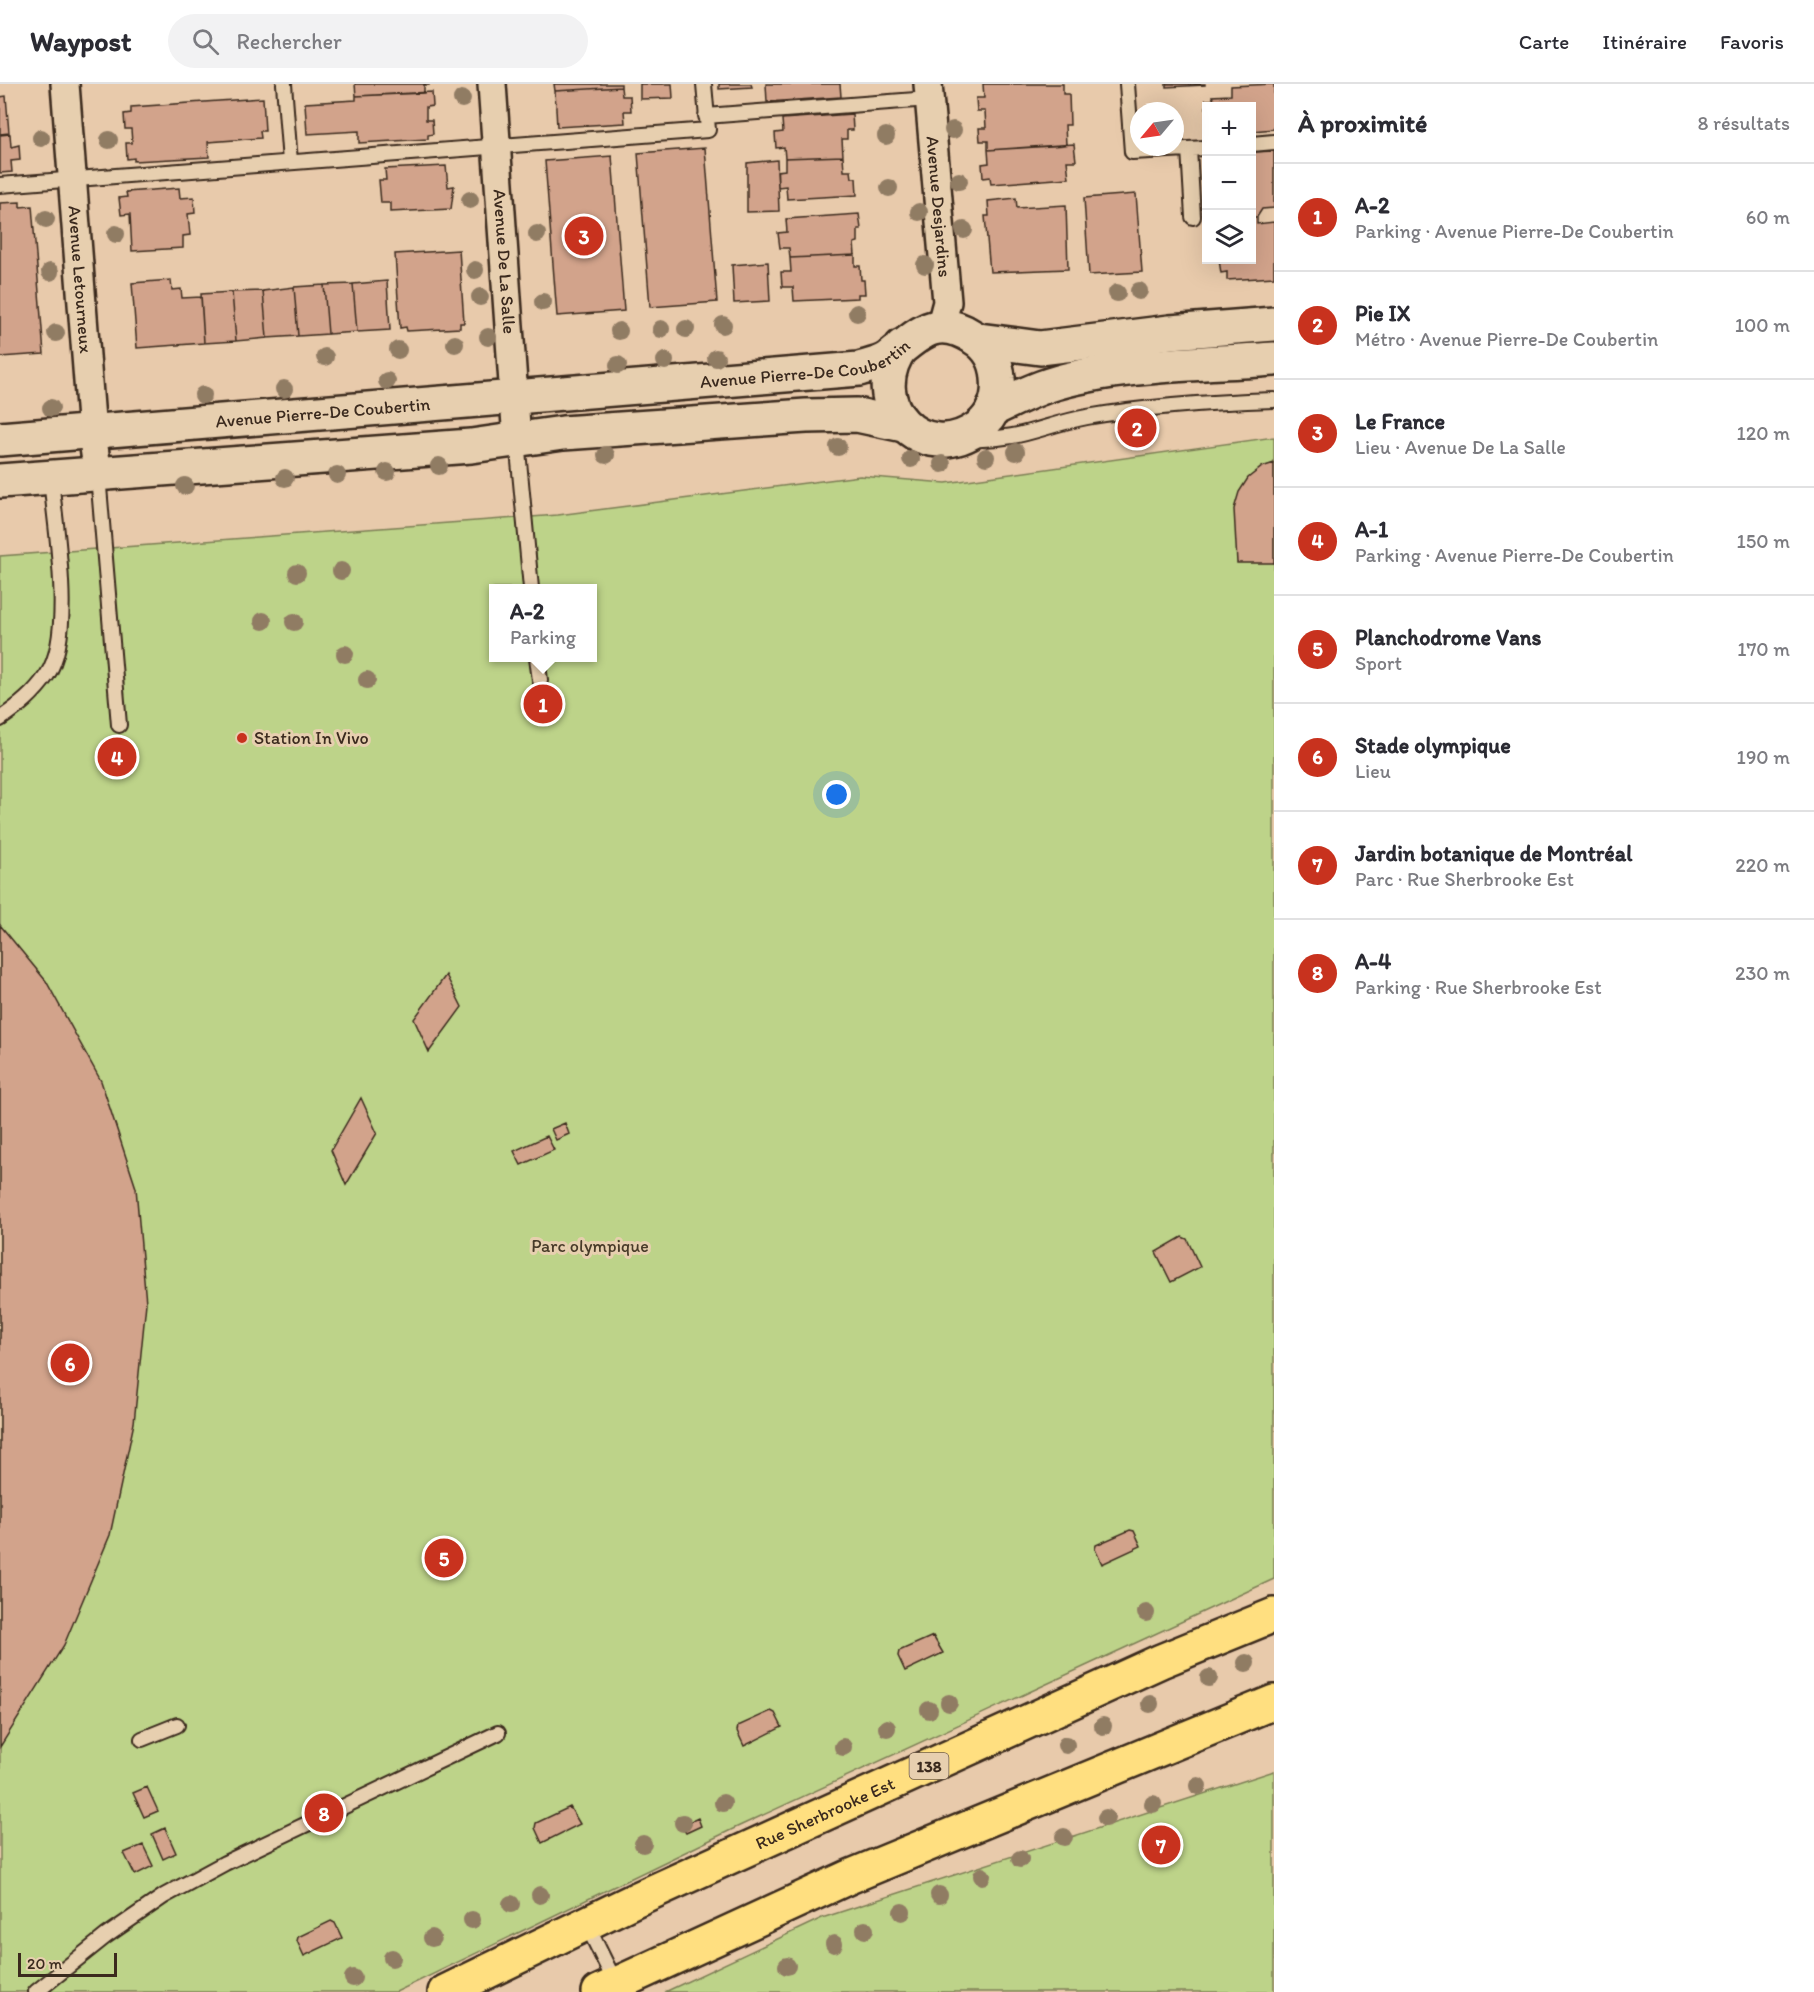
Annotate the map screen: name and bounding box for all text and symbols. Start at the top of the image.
search box [168,14,588,68]
text: Waypost [30,24,132,58]
icon: search [189,25,222,58]
text: Rechercher [237,28,342,55]
text: Carte [1519,29,1569,54]
text: Itinéraire [1602,29,1687,54]
text: Favoris [1720,29,1784,54]
north arrow [1130,102,1184,156]
map controls [1202,102,1256,264]
button: + [1202,102,1256,156]
text: À proximité [1298,107,1427,139]
text: 8 résultats [1698,111,1790,135]
street label: Avenue Desjardins [922,135,956,278]
button: − [1202,156,1256,210]
street label: Avenue De La Salle [488,188,521,335]
text: A-2 [1355,192,1389,219]
street label: Avenue Letourneux [63,205,97,354]
text: 1 [1313,205,1322,229]
text: 60 m [1746,205,1790,229]
button: layers [1202,210,1256,264]
pin: 3 [564,214,604,258]
text: Parking · Avenue Pierre-De Coubertin [1355,219,1674,243]
text: Pie IX [1355,300,1410,327]
text: 2 [1312,313,1323,337]
text: 100 m [1735,313,1790,337]
text: Métro · Avenue Pierre-De Coubertin [1355,327,1658,351]
street label: Avenue Pierre-De Coubertin [699,334,915,393]
street label: Avenue Pierre-De Coubertin [215,393,431,432]
pin: 2 [1118,406,1156,450]
text: Le France [1355,408,1445,435]
text: 3 [1312,421,1323,445]
text: 120 m [1737,421,1790,445]
text: Lieu · Avenue De La Salle [1355,435,1566,459]
text: A-1 [1355,516,1388,543]
text: 4 [1311,529,1324,553]
text: 150 m [1737,529,1790,553]
text: Parking · Avenue Pierre-De Coubertin [1355,543,1674,567]
popup [489,584,597,662]
text: A-2 [510,598,544,625]
text: Planchodrome Vans [1355,624,1541,651]
text: Parking [510,625,576,649]
text: 5 [1312,637,1323,661]
text: 170 m [1737,637,1790,661]
text: Sport [1355,651,1402,675]
pin: 1 [524,682,562,726]
place label: Station In Vivo [254,727,369,749]
marker: Station In Vivo [235,731,249,745]
text: Stade olympique [1355,732,1511,759]
pin: 4 [98,734,136,780]
text: 6 [1312,745,1323,769]
text: 190 m [1737,745,1790,769]
text: Lieu [1355,759,1391,783]
your location [822,780,851,809]
text: Jardin botanique de Montréal [1355,840,1632,867]
text: 7 [1313,853,1322,877]
text: 220 m [1735,853,1790,877]
text: Parc · Rue Sherbrooke Est [1355,867,1574,891]
text: A-4 [1355,948,1391,975]
text: 8 [1312,961,1323,985]
text: 230 m [1735,961,1790,985]
text: Parking · Rue Sherbrooke Est [1355,975,1602,999]
park label: Parc olympique [531,1235,649,1257]
pin: 6 [50,1340,90,1386]
pin: 5 [424,1536,464,1580]
road number: 138 [910,1753,948,1779]
street label: Rue Sherbrooke Est [752,1772,898,1855]
pin: 8 [304,1790,344,1836]
pin: 7 [1142,1822,1180,1868]
scale bar [18,1950,117,1978]
text: 20 m [27,1954,62,1973]

